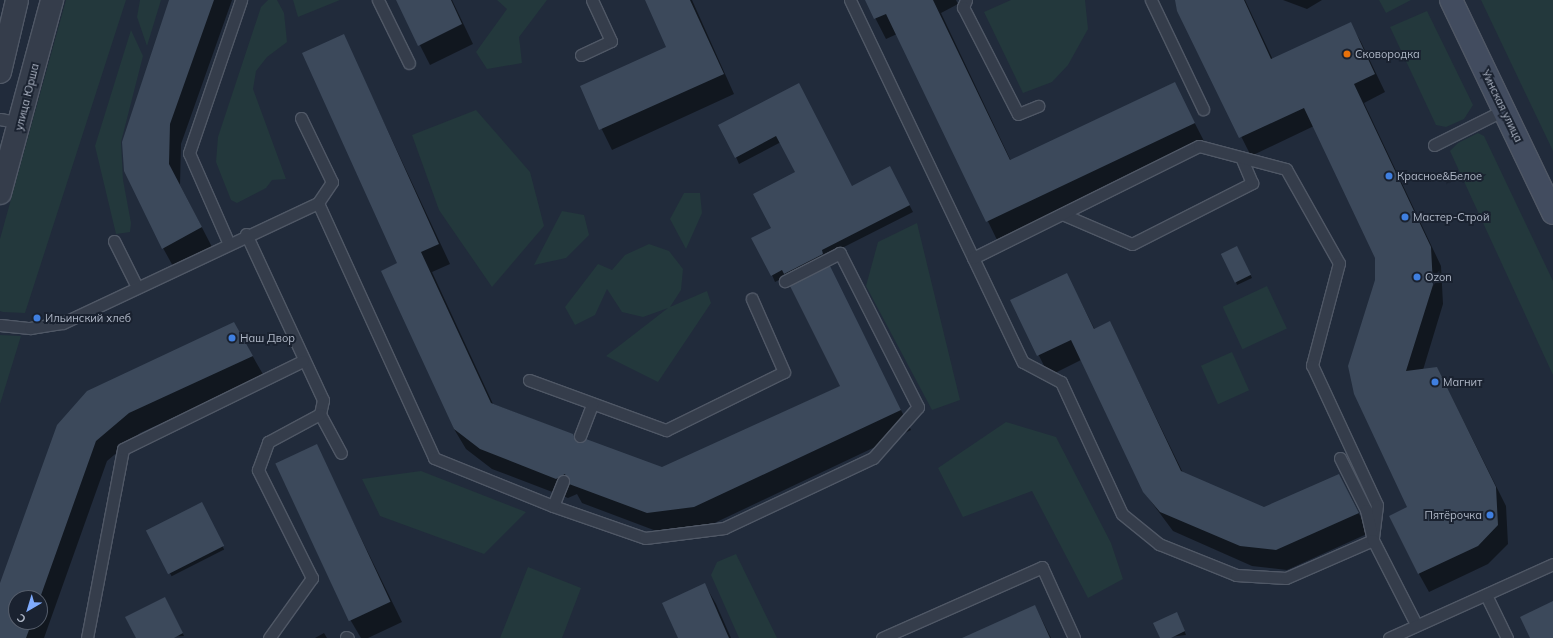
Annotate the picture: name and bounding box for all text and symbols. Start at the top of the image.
place label: Сковородка [1355,47,1420,61]
marker: Сковородка [1342,49,1352,59]
street label: улица Юрша [12,62,42,132]
street label: Уинская улица [1479,68,1525,144]
place label: Красное&Белое [1397,169,1482,183]
marker: Красное&Белое [1384,171,1394,181]
place label: Мастер-Строй [1413,210,1490,224]
marker: Мастер-Строй [1400,212,1410,222]
place label: Ozon [1425,270,1452,284]
marker: Ozon [1412,272,1422,282]
place label: Ильинский хлеб [45,311,131,325]
marker: Ильинский хлеб [32,313,42,323]
place label: Наш Двор [240,331,295,345]
marker: Наш Двор [227,333,237,343]
place label: Магнит [1443,375,1482,389]
marker: Магнит [1430,377,1440,387]
place label: Пятёрочка [1425,508,1482,522]
marker: Пятёрочка [1485,510,1495,520]
north arrow [8,590,48,630]
text: С [14,611,29,627]

